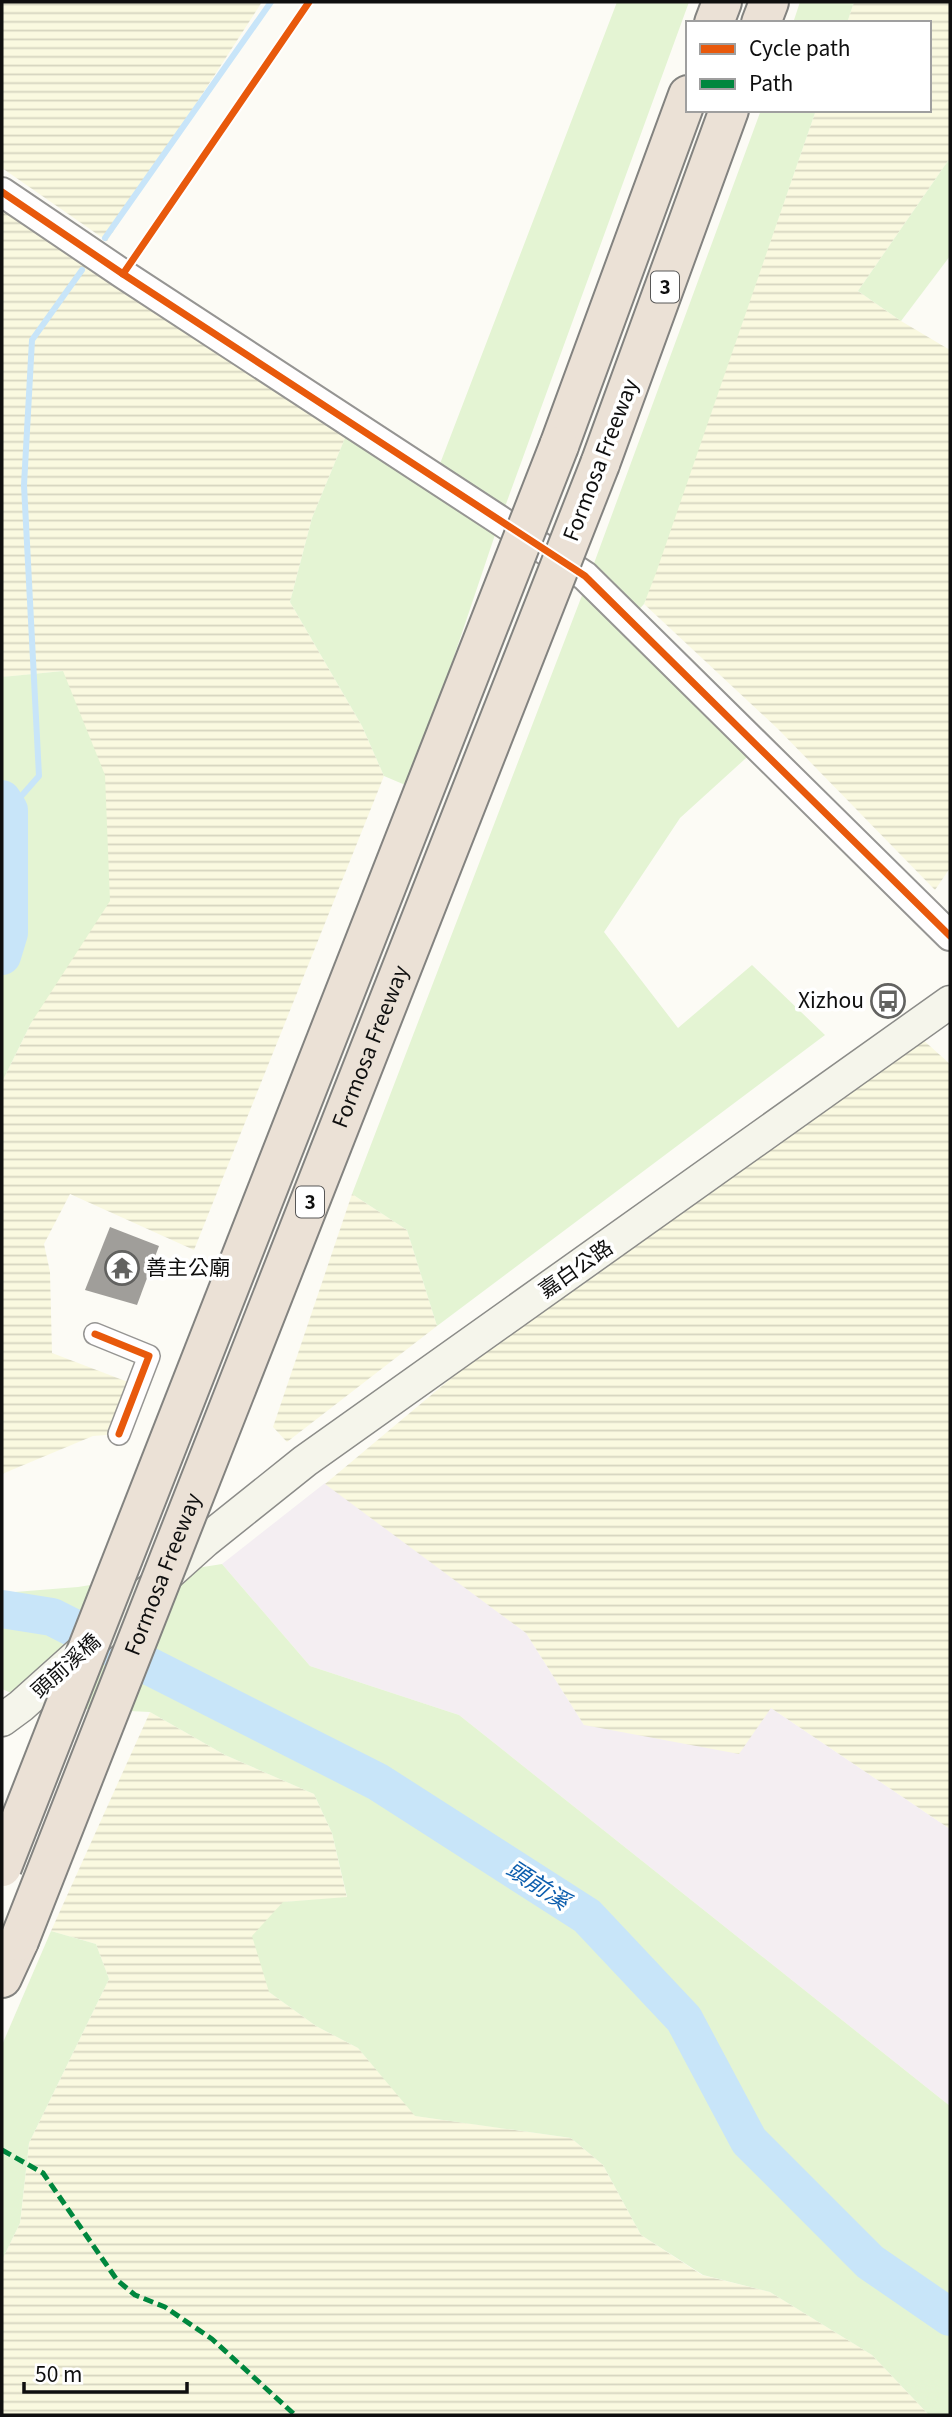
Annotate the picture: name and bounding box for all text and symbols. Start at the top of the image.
legend [686,21,931,112]
text: Cycle path [749,32,851,62]
text: Path [749,67,793,97]
road number: 3 [651,272,679,302]
street label: Formosa Freeway [554,374,644,545]
street label: Formosa Freeway [323,960,414,1132]
bus stop icon: Xizhou [869,982,907,1020]
place label: Xizhou [798,984,864,1014]
road number: 3 [296,1186,324,1218]
street label: 嘉白公路 [532,1231,618,1304]
temple icon: 善主公廟 [103,1249,141,1287]
place label: 善主公廟 [146,1251,230,1281]
street label: Formosa Freeway [116,1488,207,1659]
street label: 頭前溪橋 [23,1625,106,1704]
water label: 頭前溪 [501,1850,580,1918]
scale bar [24,2350,187,2394]
text: 50 m [35,2358,82,2388]

